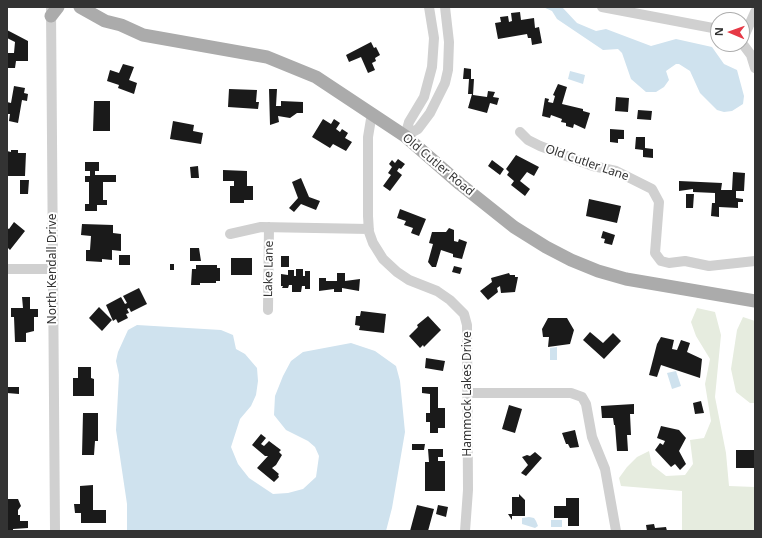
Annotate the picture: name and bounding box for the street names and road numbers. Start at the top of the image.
street label: Old Cutler Road [399,131,477,199]
street label: Old Cutler Lane [543,142,631,184]
street label: North Kendall Drive [46,214,60,324]
street label: Lake Lane [261,241,277,297]
street label: Hammock Lakes Drive [461,331,475,457]

